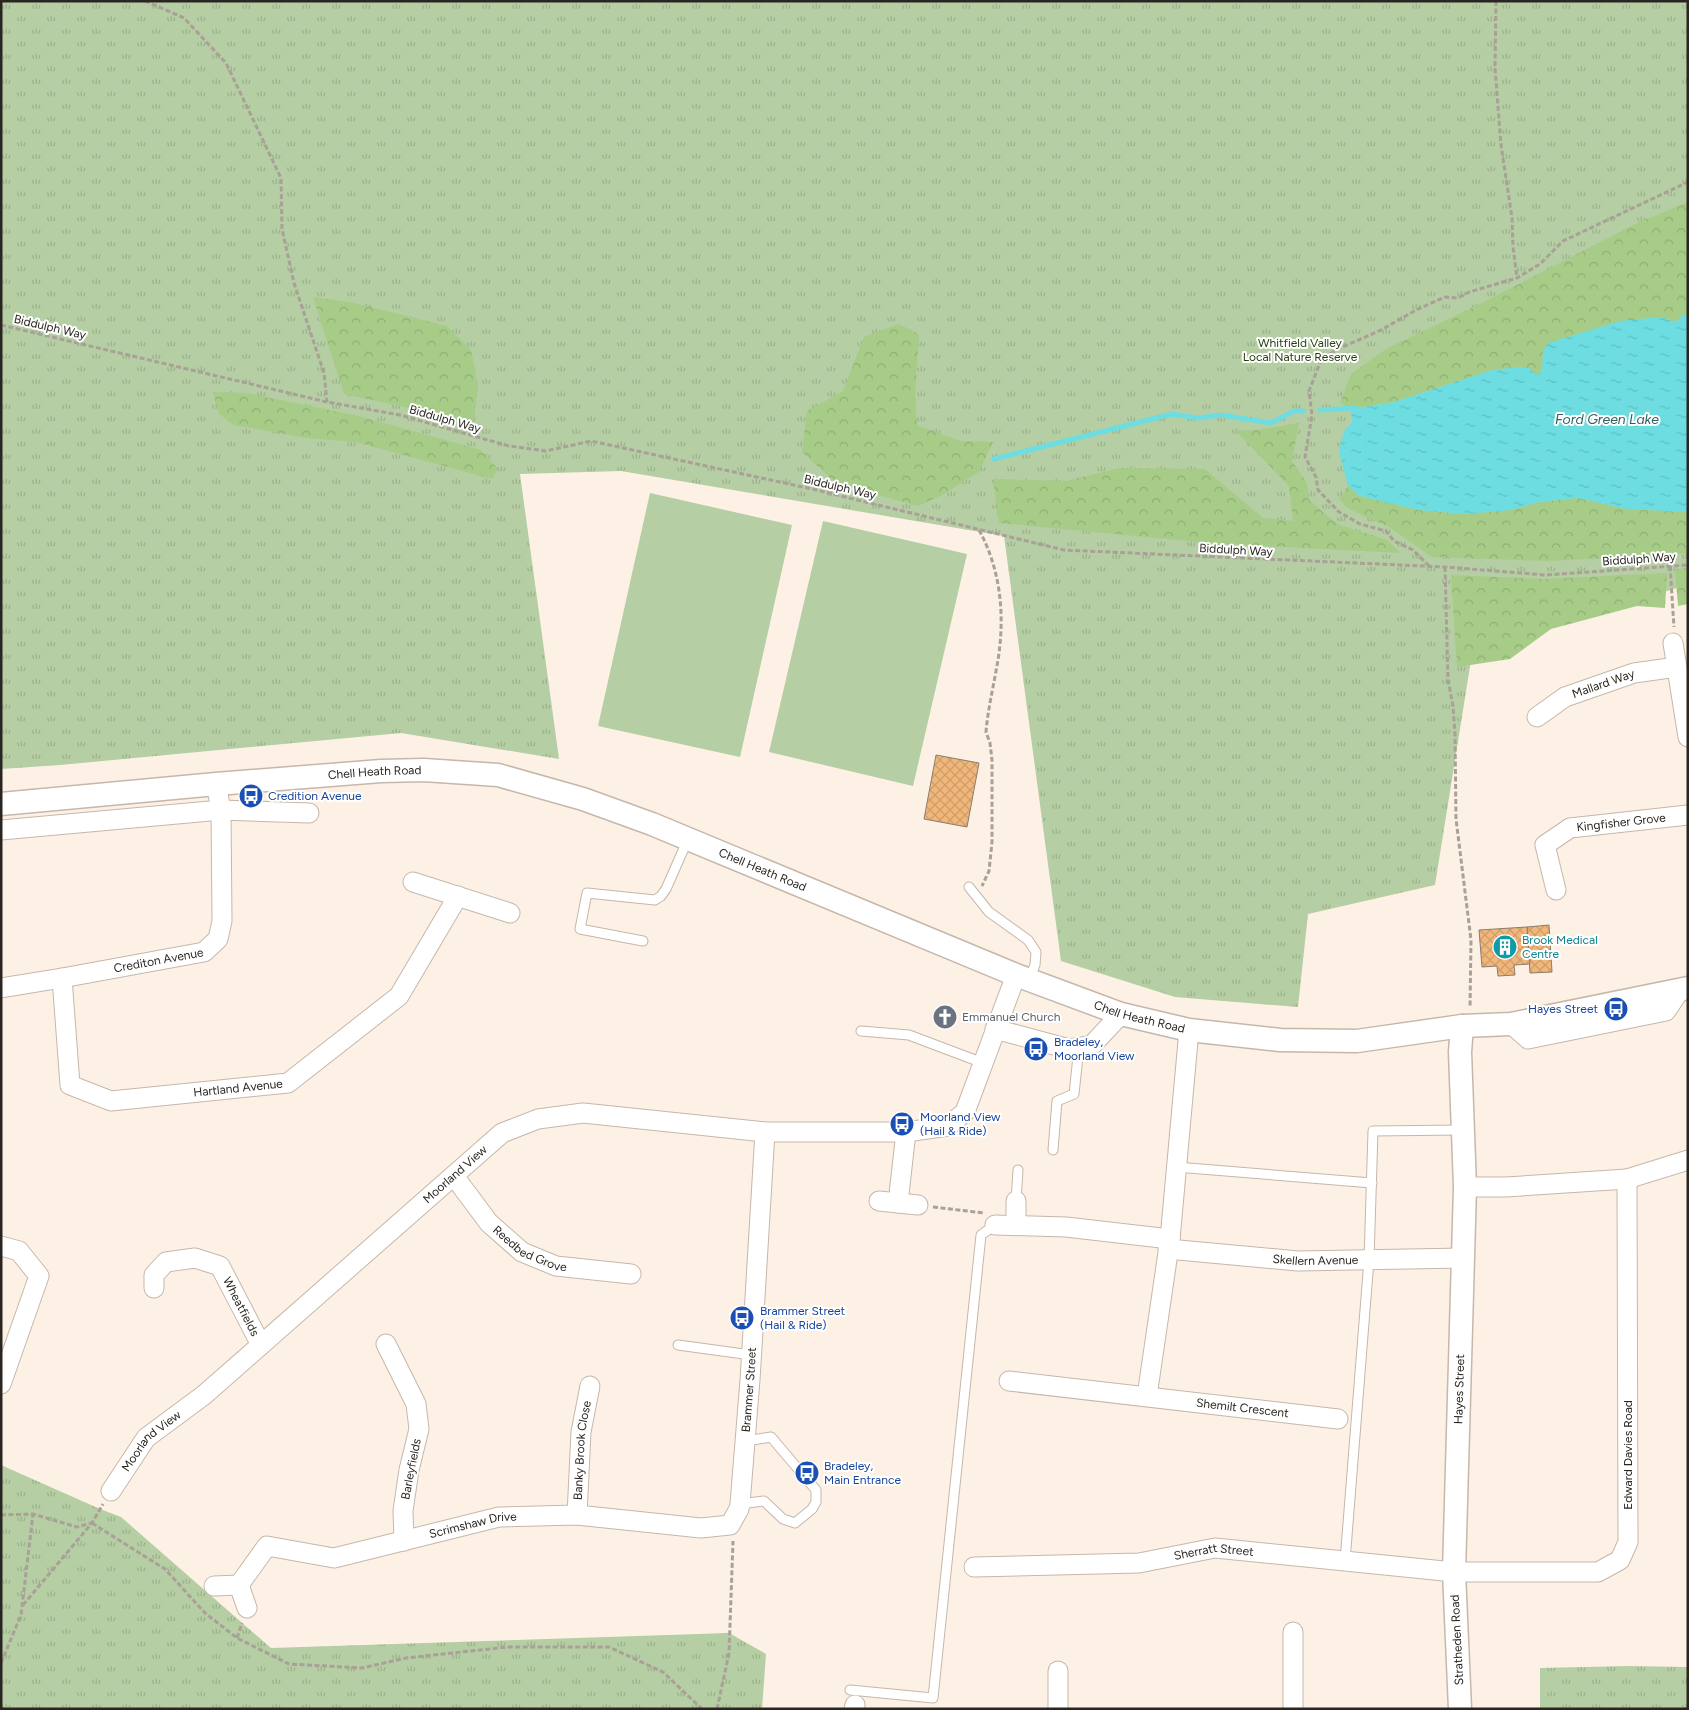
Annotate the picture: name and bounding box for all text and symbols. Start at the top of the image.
street label: Biddulph Way [13,312,88,342]
park label: Whitfield Valley Local Nature Reserve [1243,336,1358,364]
street label: Biddulph Way [408,402,483,436]
water label: Ford Green Lake [1555,411,1659,428]
street label: Biddulph Way [803,472,878,502]
street label: Biddulph Way [1199,541,1274,559]
street label: Biddulph Way [1602,549,1677,569]
street label: Mallard Way [1570,666,1637,701]
street label: Chell Heath Road [327,763,422,782]
bus stop icon: Credition Avenue [238,783,264,809]
place label: Credition Avenue [268,789,362,803]
street label: Kingfisher Grove [1576,810,1667,834]
street label: Chell Heath Road [717,845,809,894]
place label: Brook Medical Centre [1522,933,1598,961]
building icon: Brook Medical Centre [1492,934,1518,960]
street label: Crediton Avenue [113,945,205,975]
bus stop icon: Hayes Street [1603,996,1629,1022]
street label: Chell Heath Road [1092,998,1186,1036]
place label: Hayes Street [1528,1002,1598,1016]
church icon: Emmanuel Church [932,1004,958,1030]
place label: Emmanuel Church [962,1010,1061,1024]
place label: Bradeley, Moorland View [1054,1035,1135,1063]
bus stop icon: Bradeley, Moorland View [1023,1036,1049,1062]
street label: Hartland Avenue [193,1077,284,1100]
place label: Moorland View (Hail & Ride) [920,1110,1001,1138]
bus stop icon: Moorland View (Hail & Ride) [889,1111,915,1137]
street label: Moorland View [420,1142,490,1206]
street label: Reedbed Grove [490,1223,568,1274]
street label: Skellern Avenue [1272,1252,1359,1268]
street label: Wheatfields [220,1275,262,1339]
place label: Brammer Street (Hail & Ride) [760,1304,846,1332]
bus stop icon: Brammer Street (Hail & Ride) [729,1305,755,1331]
street label: Brammer Street [739,1346,759,1433]
street label: Hayes Street [1451,1354,1467,1424]
street label: Shemilt Crescent [1195,1396,1290,1420]
street label: Banky Brook Close [571,1399,594,1500]
street label: Edward Davies Road [1621,1400,1635,1510]
street label: Moorland View [119,1407,184,1474]
street label: Barleyfields [398,1437,424,1501]
place label: Bradeley, Main Entrance [824,1459,901,1487]
bus stop icon: Bradeley, Main Entrance [794,1460,820,1486]
street label: Scrimshaw Drive [428,1510,517,1541]
street label: Sherratt Street [1173,1541,1255,1563]
street label: Stratheden Road [1448,1594,1466,1686]

